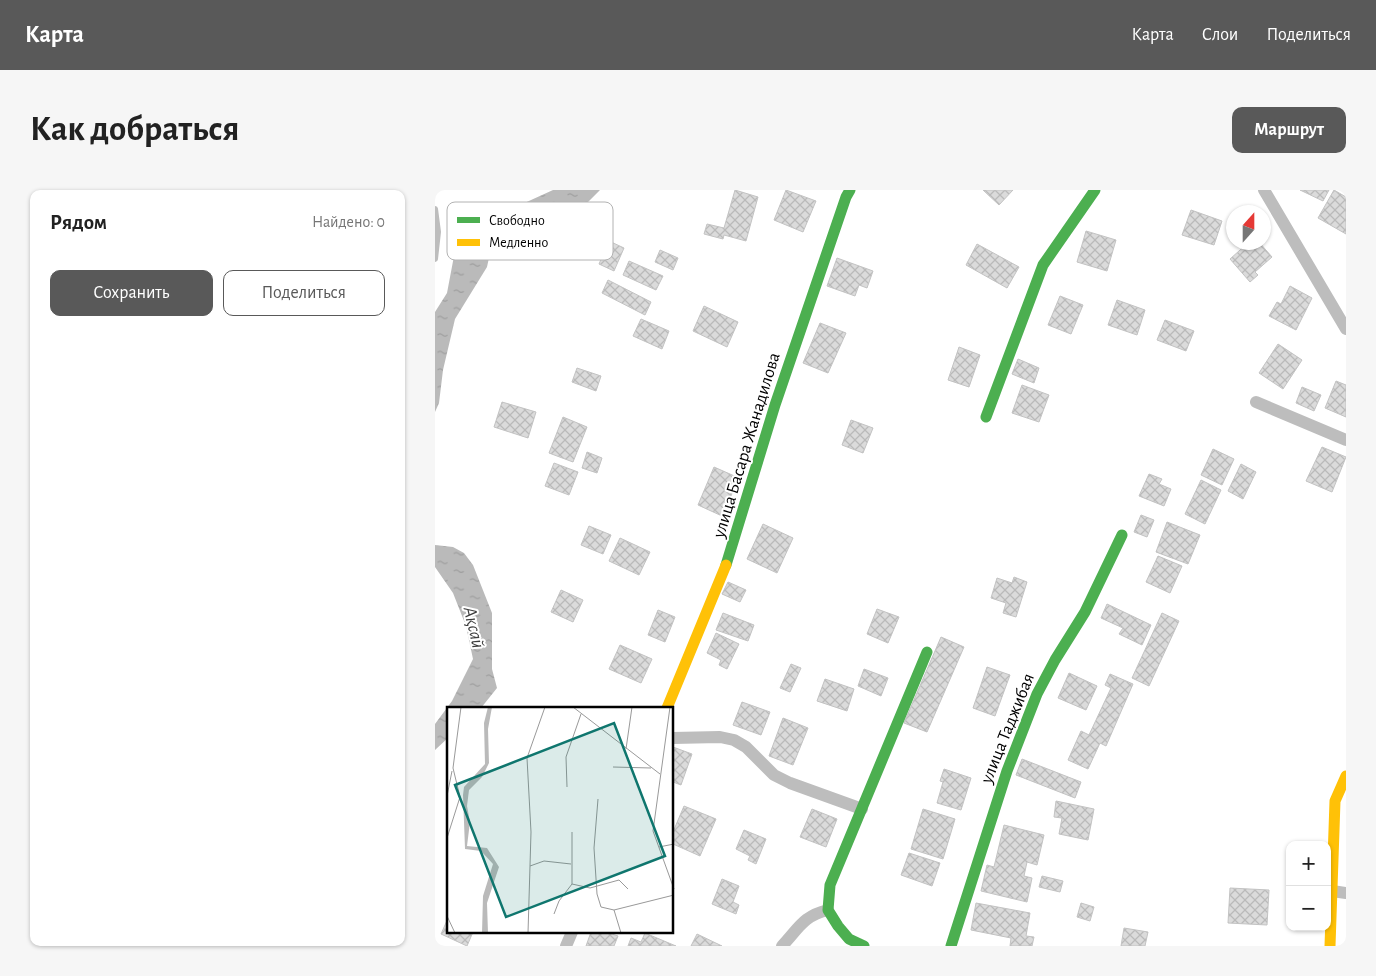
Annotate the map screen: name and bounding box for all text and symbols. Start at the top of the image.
text: Карта [25,23,84,47]
text: Карта [1132,26,1174,44]
text: Слои [1202,26,1238,44]
text: Поделиться [1266,26,1351,44]
button: Маршрут [1232,107,1346,153]
text: Как добраться [30,112,239,147]
legend [447,202,613,260]
north arrow [1226,205,1271,250]
text: Рядом [50,212,107,233]
text: Найдено: 0 [312,214,385,230]
text: Свободно [489,214,545,228]
text: Медленно [489,236,548,250]
button: Сохранить [50,270,213,316]
button: Поделиться [223,270,385,316]
street label: улица Басара Жанадилова [710,351,784,541]
water label: Ақсай [459,604,488,650]
street label: улица Таджибая [976,670,1038,787]
inset map [447,707,674,934]
map controls [1286,841,1331,931]
button: + [1286,841,1331,886]
button: − [1286,886,1331,931]

